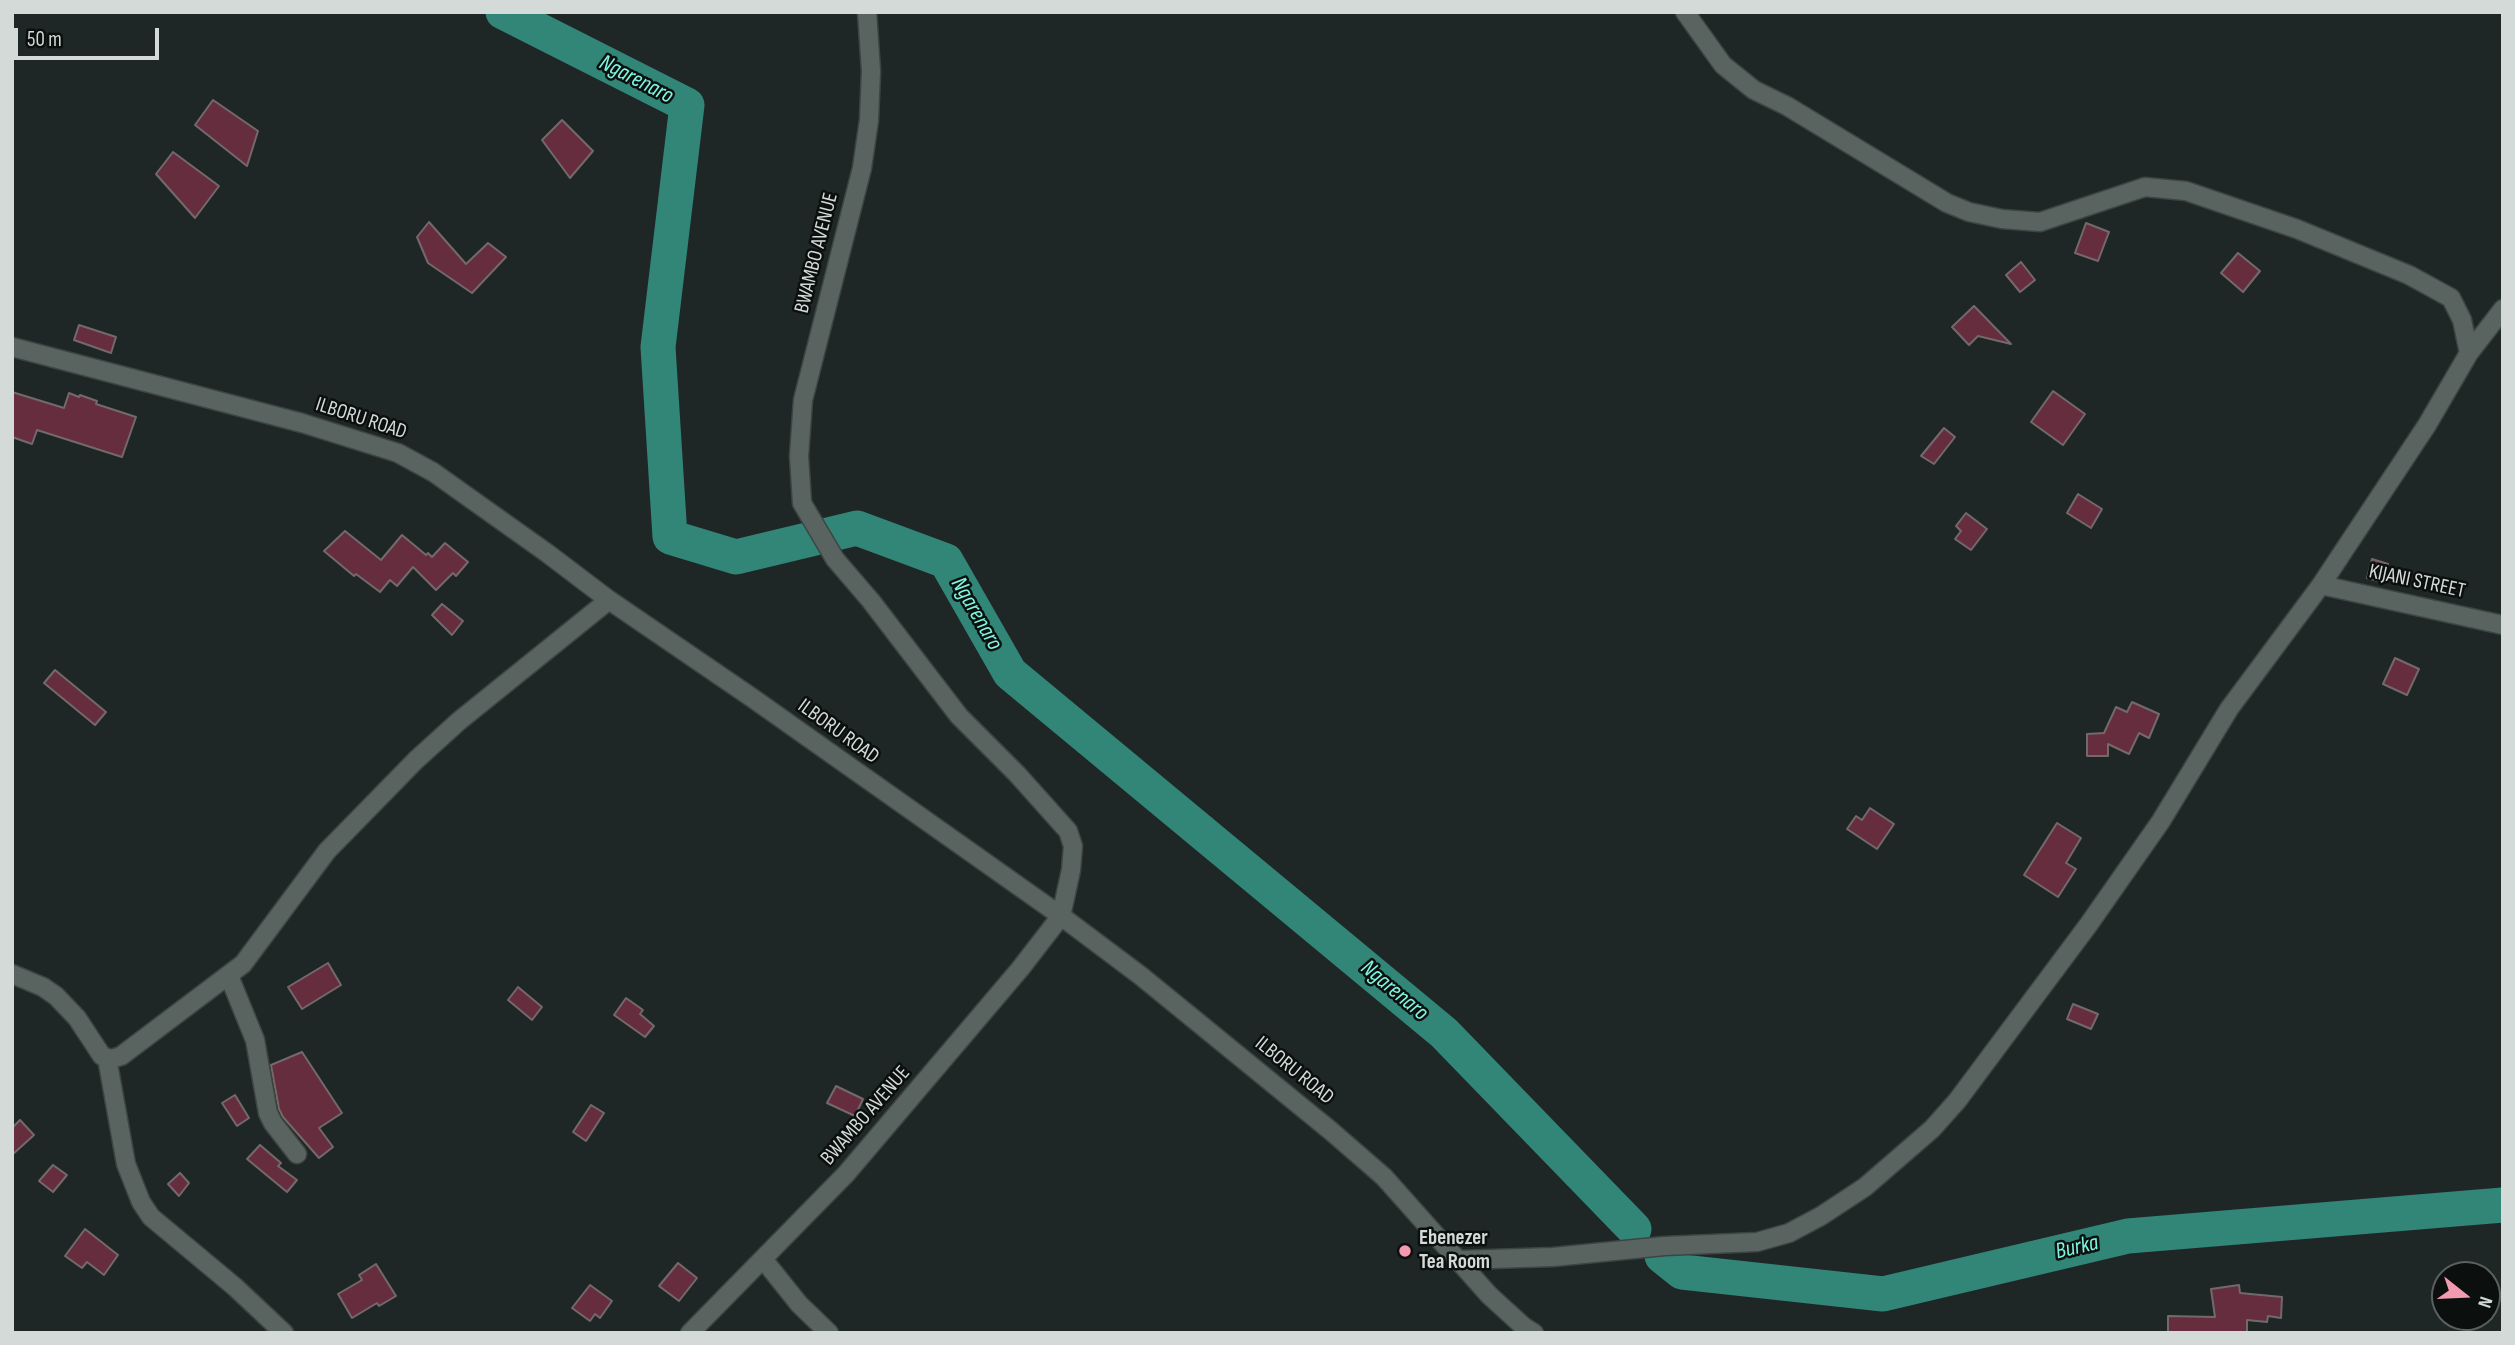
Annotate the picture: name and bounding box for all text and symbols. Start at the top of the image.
scale bar [18,14,163,58]
text: 50 m [27,27,62,52]
water label: Ngarenaro [594,50,678,110]
street label: BWAMBO AVENUE [790,190,844,316]
street label: ILBORU ROAD [312,392,410,446]
street label: KIJANI STREET [2366,559,2468,605]
water label: Ngarenaro [944,573,1008,655]
street label: ILBORU ROAD [793,694,883,770]
water label: Ngarenaro [1355,955,1433,1027]
street label: ILBORU ROAD [1249,1032,1339,1110]
street label: BWAMBO AVENUE [816,1061,916,1171]
place label: Ebenezer Tea Room [1419,1226,1490,1276]
water label: Burka [2053,1230,2101,1266]
marker: Ebenezer Tea Room [1397,1243,1413,1259]
north arrow [2431,1261,2501,1331]
text: N [2472,1294,2497,1310]

